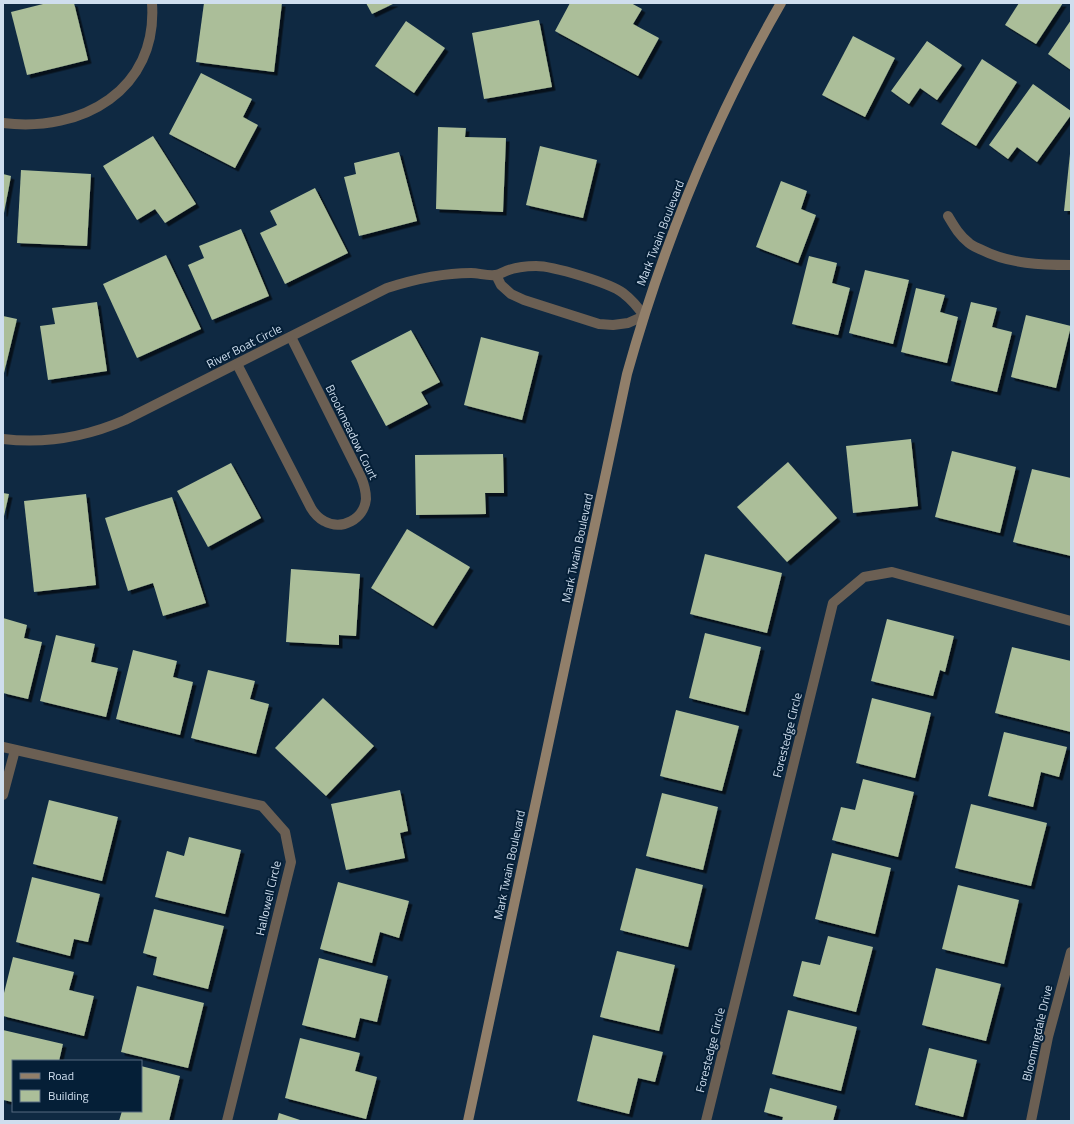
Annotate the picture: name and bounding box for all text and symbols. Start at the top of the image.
street label: Mark Twain Boulevard [631,177,689,289]
street label: River Boat Circle [203,319,285,373]
street label: Brookmeadow Court [321,381,384,484]
street label: Mark Twain Boulevard [556,491,598,605]
street label: Forestedge Circle [767,691,807,779]
street label: Mark Twain Boulevard [488,808,530,922]
street label: Hallowell Circle [250,859,286,937]
street label: Bloomingdale Drive [1017,983,1057,1083]
street label: Forestedge Circle [690,1006,730,1094]
legend [12,1060,142,1112]
text: Road [48,1066,74,1085]
text: Building [48,1086,89,1105]

